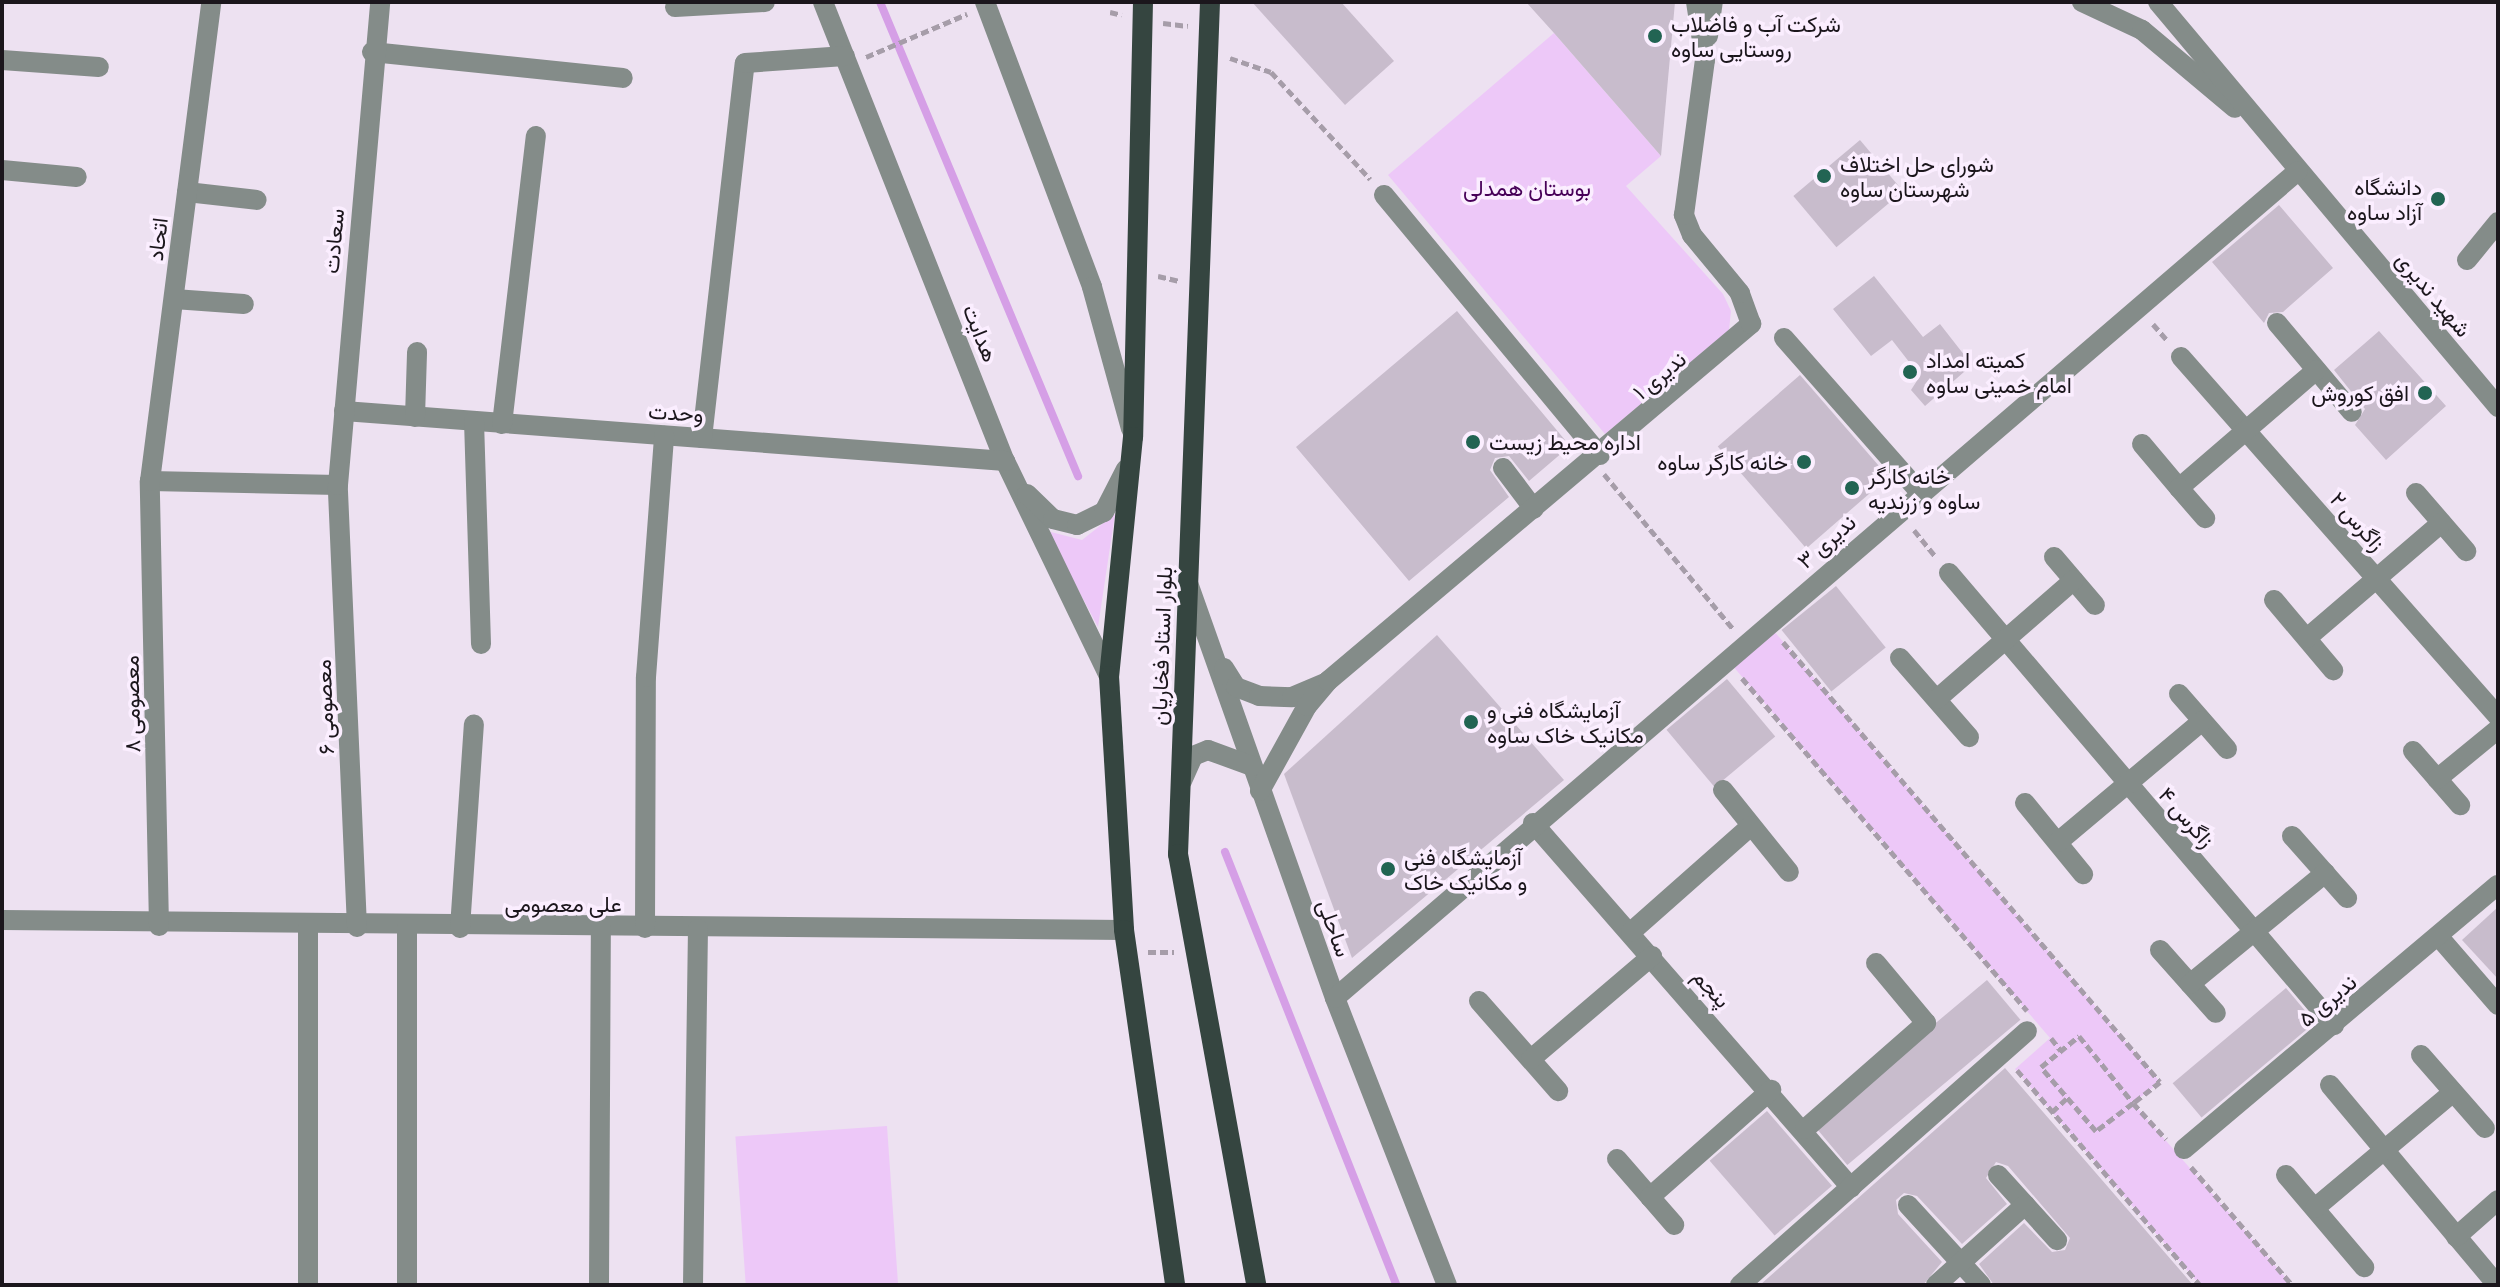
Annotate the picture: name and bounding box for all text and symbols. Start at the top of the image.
place label: شرکت آب و فاضلاب روستایی ساوه [1671,10,1841,62]
marker: شرکت آب و فاضلاب روستایی ساوه [1646,27,1664,45]
place label: شورای حل اختلاف شهرستان ساوه [1840,150,1994,202]
marker: شورای حل اختلاف شهرستان ساوه [1815,167,1833,185]
place label: دانشگاه آزاد ساوه [2347,173,2422,224]
park label: بوستان همدلی [1463,175,1591,201]
marker: دانشگاه آزاد ساوه [2429,190,2447,208]
street label: سعادت [317,207,349,275]
street label: اتحاد [141,216,173,262]
street label: شهید ندیری [2391,246,2477,342]
street label: هدایت [958,301,1004,365]
street label: ندیری ۱ [1627,345,1691,405]
place label: کمیته امداد امام خمینی ساوه [1926,346,2072,398]
marker: کمیته امداد امام خمینی ساوه [1901,363,1919,381]
place label: افق کوروش [2311,380,2409,406]
marker: افق کوروش [2416,384,2434,402]
street label: وحدت [647,397,705,427]
place label: اداره محیط زیست [1489,429,1641,455]
marker: اداره محیط زیست [1464,433,1482,451]
place label: خانه کارگر ساوه [1657,449,1788,475]
marker: خانه کارگر ساوه [1795,453,1813,471]
place label: خانه کارگر ساوه و زرندیه [1868,462,1980,514]
marker: خانه کارگر ساوه و زرندیه [1843,479,1861,497]
street label: زاگرس ۲ [2325,486,2391,556]
street label: ندیری ۳ [1791,508,1861,574]
street label: بلوار استاد فخاریان [1145,566,1177,726]
street label: معصومی ۸ [117,655,145,753]
street label: معصومی ۶ [309,659,339,755]
place label: آزمایشگاه فنی و مکانیک خاک ساوه [1487,696,1644,748]
marker: آزمایشگاه فنی و مکانیک خاک ساوه [1462,713,1480,731]
street label: زاگرس ۴ [2154,781,2220,853]
place label: آزمایشگاه فنی و مکانیک خاک [1404,843,1527,894]
marker: آزمایشگاه فنی و مکانیک خاک [1379,860,1397,878]
street label: علی معصومی [504,891,622,917]
street label: ساحلی [1312,896,1358,960]
street label: پنجم [1688,963,1736,1013]
street label: ندیری ۵ [2293,968,2361,1032]

